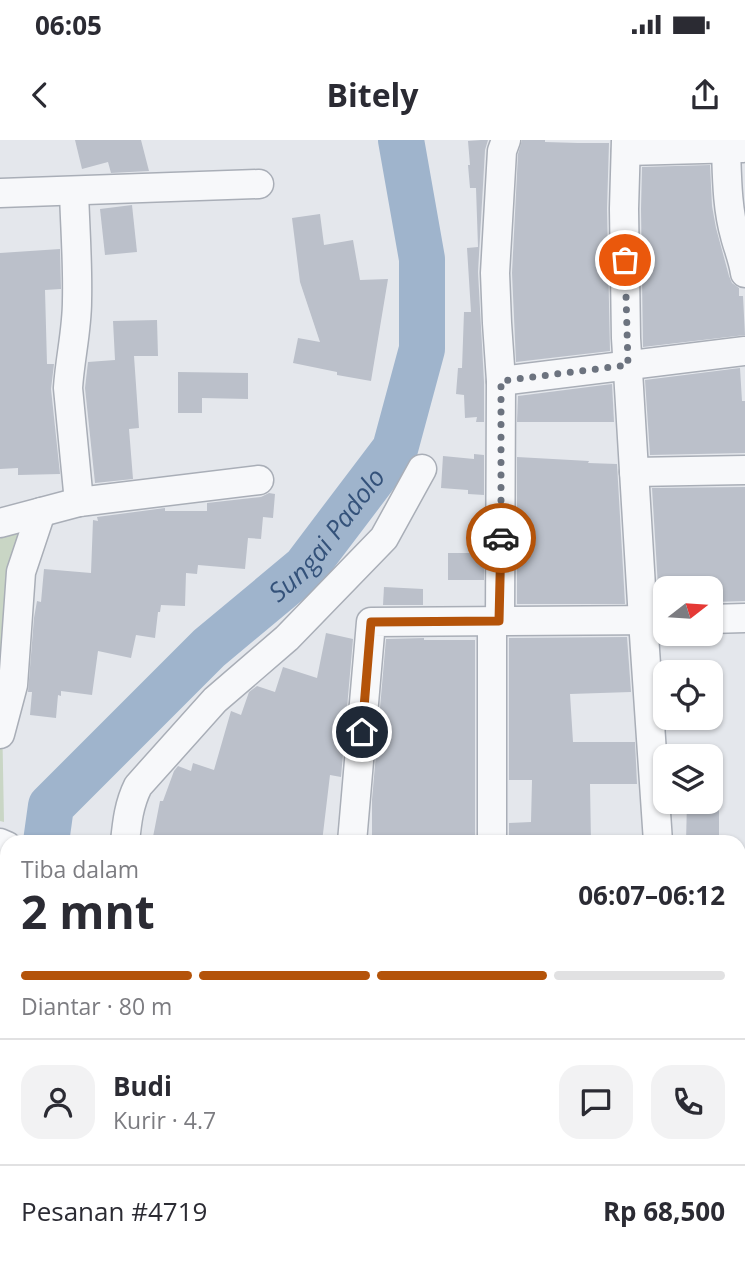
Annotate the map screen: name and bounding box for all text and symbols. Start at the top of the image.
text: 06:05 [35,7,102,43]
text: Bitely [326,73,419,116]
icon: back [21,76,59,114]
icon: share [686,76,724,114]
pin [595,230,655,290]
icon: bag [606,241,644,279]
water label: Sungai Padolo [260,460,393,609]
courier [466,503,536,573]
icon: car [482,519,520,557]
north arrow [653,576,723,646]
map controls [653,576,723,814]
button: locate [653,660,723,730]
pin [332,702,392,762]
icon: home [343,713,381,751]
button: layers [653,744,723,814]
text: Tiba dalam [21,853,139,885]
text: 06:07–06:12 [578,877,725,913]
text: 2 mnt [21,880,155,942]
text: Diantar · 80 m [21,990,172,1022]
button: person [21,1065,95,1139]
button: chat [559,1065,633,1139]
button: phone [651,1065,725,1139]
text: Budi [113,1068,172,1104]
text: Kurir · 4.7 [113,1104,216,1136]
text: Pesanan #4719 [21,1193,207,1229]
text: Rp 68,500 [603,1193,725,1229]

